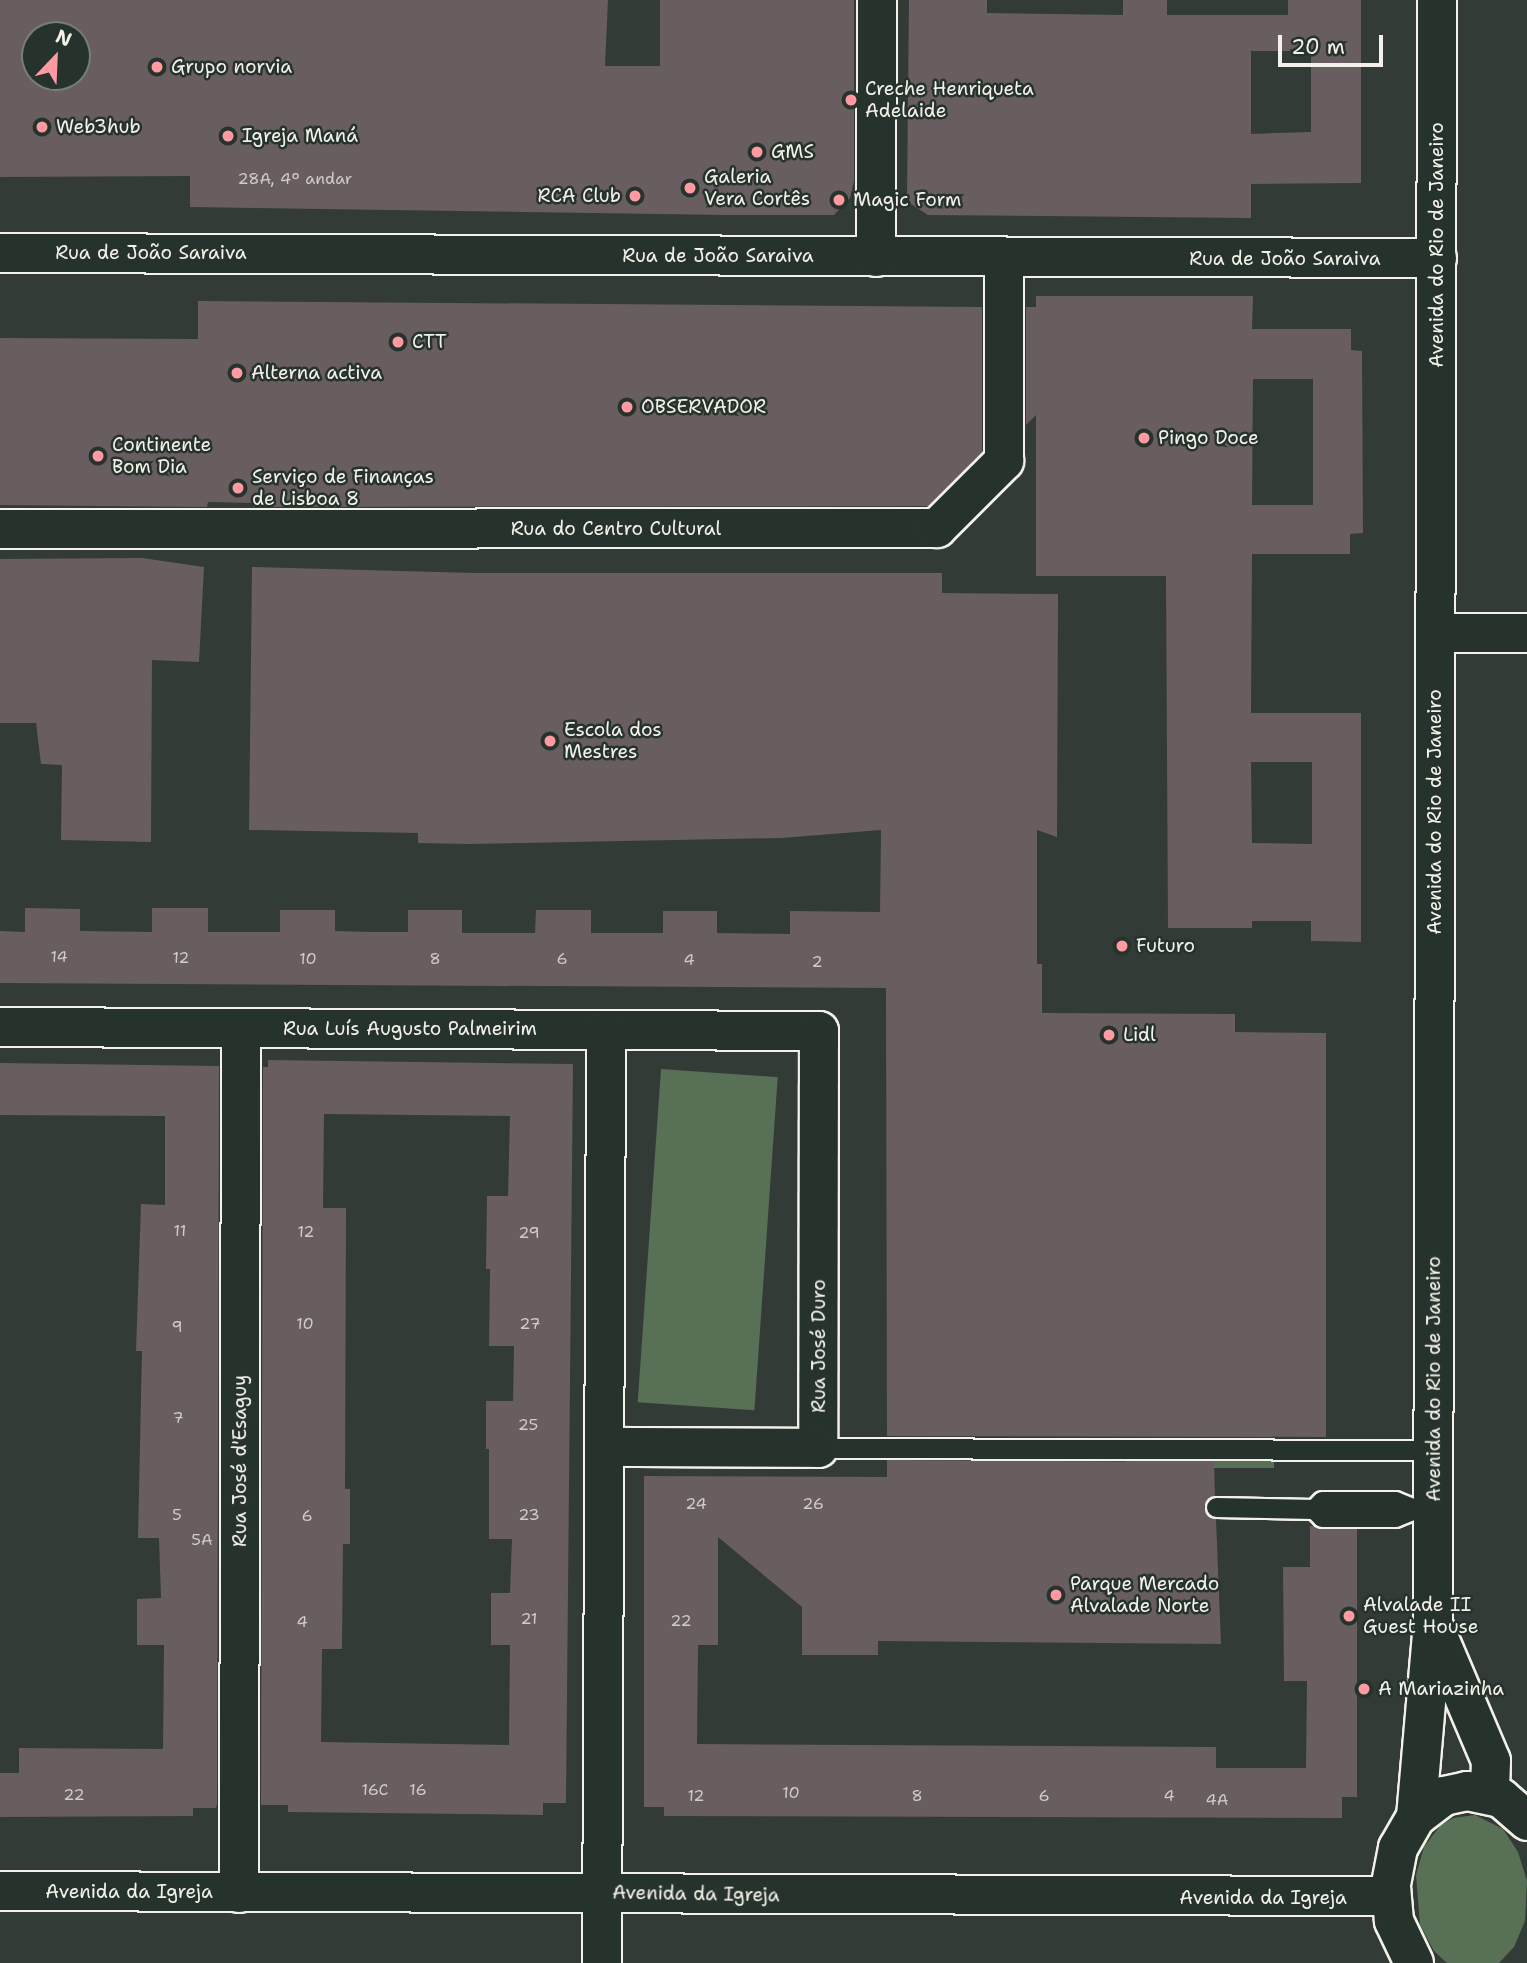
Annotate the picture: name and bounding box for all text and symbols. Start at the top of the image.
north arrow [21,21,91,91]
scale bar [1282,21,1387,65]
text: N [52,24,75,52]
text: 20 m [1291,33,1345,61]
place label: Grupo norvia [171,56,292,78]
marker: Grupo norvia [149,59,165,75]
place label: Creche Henriqueta Adelaide [865,78,1034,122]
marker: Creche Henriqueta Adelaide [843,92,859,108]
place label: Web3hub [56,116,141,138]
marker: Web3hub [34,119,50,135]
street label: Avenida do Rio de Janeiro [1426,122,1448,368]
place label: Igreja Maná [242,125,358,147]
marker: Igreja Maná [220,128,236,144]
place label: GMS [771,141,814,163]
marker: GMS [749,144,765,160]
place label: Galeria Vera Cortês [704,166,810,210]
house number: 28A, 4º andar [238,169,352,189]
marker: Galeria Vera Cortês [682,180,698,196]
place label: RCA Club [537,185,621,207]
marker: RCA Club [627,188,643,204]
place label: Magic Form [853,189,961,211]
marker: Magic Form [831,192,847,208]
street label: Rua de João Saraiva [55,242,247,264]
street label: Rua de João Saraiva [622,245,814,267]
street label: Rua de João Saraiva [1189,248,1381,270]
place label: CTT [412,331,447,353]
marker: CTT [390,334,406,350]
place label: Alterna activa [251,362,382,384]
marker: Alterna activa [229,365,245,381]
place label: OBSERVADOR [641,396,766,418]
marker: OBSERVADOR [619,399,635,415]
place label: Pingo Doce [1158,427,1259,449]
marker: Pingo Doce [1136,430,1152,446]
place label: Continente Bom Dia [112,434,211,478]
marker: Continente Bom Dia [90,448,106,464]
place label: Serviço de Finanças de Lisboa 8 [252,466,434,510]
marker: Serviço de Finanças de Lisboa 8 [230,480,246,496]
street label: Rua do Centro Cultural [511,518,721,540]
street label: Avenida do Rio de Janeiro [1424,689,1446,935]
place label: Escola dos Mestres [564,719,662,763]
marker: Escola dos Mestres [542,733,558,749]
place label: Futuro [1136,935,1195,957]
marker: Futuro [1114,938,1130,954]
house number: 14 [50,947,68,967]
house number: 12 [172,948,190,968]
house number: 10 [299,949,317,969]
house number: 8 [429,949,441,969]
house number: 6 [556,949,568,969]
house number: 4 [683,950,695,970]
house number: 2 [811,952,823,972]
street label: Rua Luís Augusto Palmeirim [283,1018,537,1040]
place label: Lidl [1123,1024,1156,1046]
marker: Lidl [1101,1027,1117,1043]
house number: 11 [174,1221,186,1241]
house number: 12 [297,1222,315,1242]
house number: 29 [518,1223,540,1243]
street label: Avenida do Rio de Janeiro [1423,1256,1445,1502]
street label: Rua José Duro [808,1279,830,1413]
house number: 10 [296,1314,314,1334]
house number: 27 [519,1314,541,1334]
house number: 9 [171,1317,183,1337]
street label: Rua José d'Esaguy [229,1375,251,1547]
house number: 7 [172,1408,184,1428]
house number: 25 [518,1415,538,1435]
house number: 24 [685,1494,707,1514]
house number: 26 [802,1494,824,1514]
house number: 5 [172,1505,182,1525]
house number: 23 [518,1505,540,1525]
house number: 6 [301,1506,313,1526]
house number: 5A [191,1530,213,1550]
place label: Parque Mercado Alvalade Norte [1070,1573,1219,1617]
marker: Parque Mercado Alvalade Norte [1048,1587,1064,1603]
place label: Alvalade II Guest House [1363,1594,1478,1638]
marker: Alvalade II Guest House [1341,1608,1357,1624]
house number: 21 [520,1609,538,1629]
house number: 22 [670,1611,692,1631]
house number: 4 [296,1612,308,1632]
place label: A Mariazinha [1378,1678,1504,1700]
marker: A Mariazinha [1356,1681,1372,1697]
house number: 16C [362,1780,388,1800]
house number: 16 [409,1780,427,1800]
house number: 10 [782,1783,800,1803]
house number: 22 [63,1785,85,1805]
house number: 12 [687,1786,705,1806]
house number: 8 [911,1786,923,1806]
house number: 6 [1038,1786,1050,1806]
house number: 4 [1163,1786,1175,1806]
house number: 4A [1206,1790,1228,1810]
street label: Avenida da Igreja [45,1881,213,1903]
street label: Avenida da Igreja [612,1881,780,1907]
street label: Avenida da Igreja [1179,1887,1347,1909]

